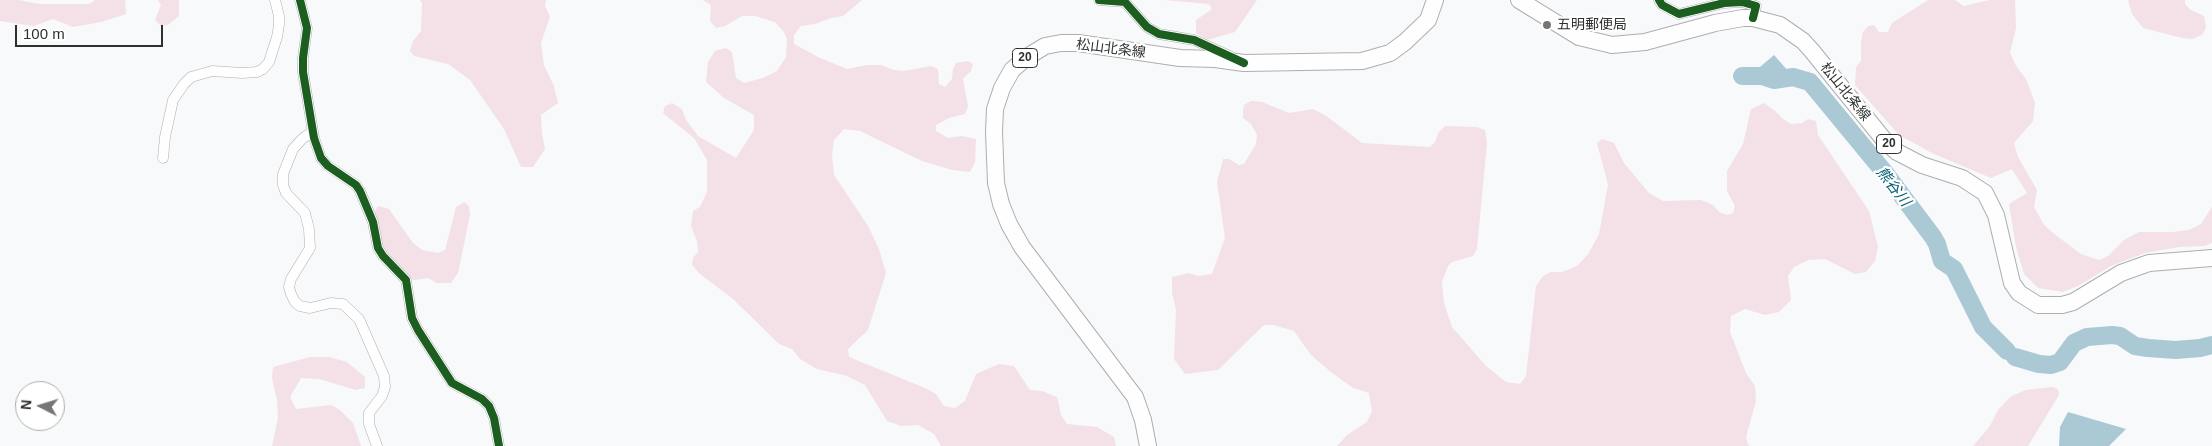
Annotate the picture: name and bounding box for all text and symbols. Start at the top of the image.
scale bar [18,15,165,47]
place label: 五明郵便局 [1557,17,1627,33]
marker: 五明郵便局 [1541,19,1553,31]
text: 100 m [23,25,65,42]
street label: 松山北条線 [1075,36,1147,62]
road number: 20 [1012,48,1038,68]
street label: 松山北条線 [1816,60,1874,124]
road number: 20 [1876,134,1902,154]
water label: 熊谷川 [1872,164,1914,210]
north arrow [15,381,65,431]
text: N [18,399,34,411]

